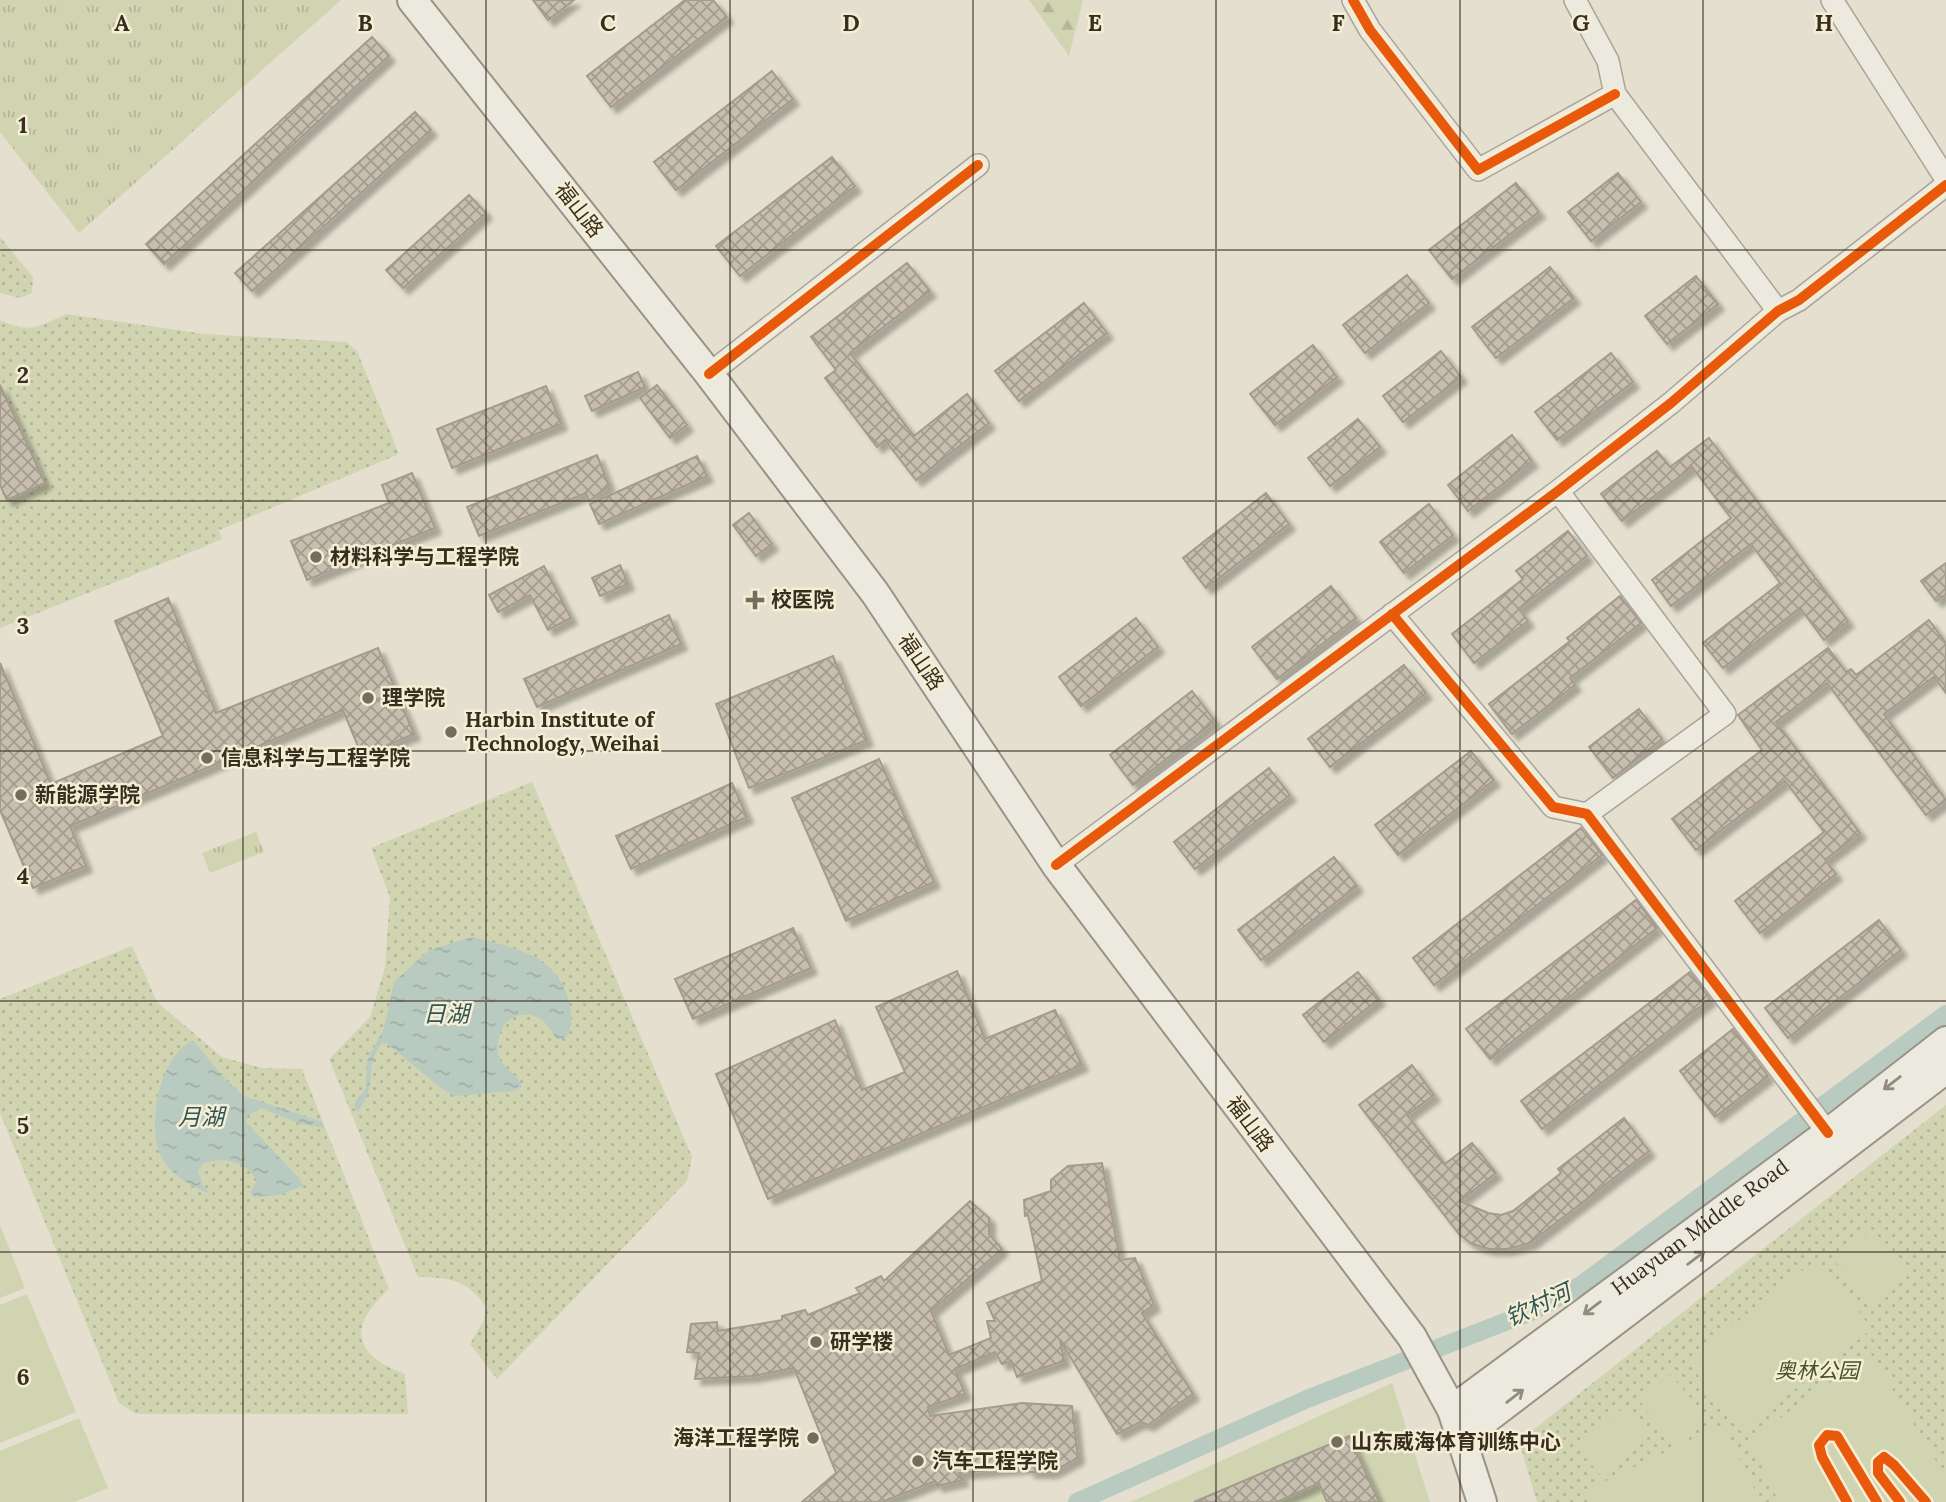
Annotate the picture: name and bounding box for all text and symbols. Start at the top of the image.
text: A [114,8,130,37]
text: B [357,8,373,37]
text: C [600,8,616,37]
text: D [842,8,860,37]
text: E [1088,8,1102,37]
text: F [1331,8,1345,37]
text: G [1572,8,1590,37]
text: H [1815,8,1833,37]
text: 1 [18,110,28,139]
street label: 福山路 [549,177,609,243]
text: 2 [17,360,29,389]
place label: 材料科学与工程学院 [330,543,519,570]
marker: 材料科学与工程学院 [308,549,324,565]
place label: 校医院 [771,586,834,613]
marker: 校医院 [745,590,765,610]
text: 3 [17,611,29,640]
street label: 福山路 [893,628,950,695]
place label: 理学院 [382,684,445,711]
marker: 理学院 [360,690,376,706]
place label: Harbin Institute of Technology, Weihai [465,706,659,757]
marker: Harbin Institute of Technology, Weihai [443,724,459,740]
place label: 信息科学与工程学院 [221,744,410,771]
marker: 信息科学与工程学院 [199,750,215,766]
place label: 新能源学院 [35,781,140,808]
marker: 新能源学院 [13,787,29,803]
text: 4 [17,861,29,890]
water label: 日湖 [423,999,472,1028]
one-way arrow [1883,1076,1902,1091]
street label: 福山路 [1221,1090,1280,1157]
water label: 月湖 [178,1102,227,1131]
text: 5 [17,1111,29,1140]
street label: Huayuan Middle Road [1606,1153,1794,1301]
one-way arrow [1686,1251,1705,1266]
water label: 钦村河 [1500,1275,1579,1332]
one-way arrow [1583,1300,1602,1315]
place label: 研学楼 [830,1328,893,1355]
marker: 研学楼 [808,1334,824,1350]
park label: 奥林公园 [1775,1357,1862,1384]
text: 6 [16,1362,30,1391]
one-way arrow [1505,1389,1524,1404]
place label: 海洋工程学院 [673,1424,799,1451]
place label: 山东威海体育训练中心 [1351,1428,1561,1455]
marker: 海洋工程学院 [805,1430,821,1446]
marker: 山东威海体育训练中心 [1329,1434,1345,1450]
place label: 汽车工程学院 [932,1447,1058,1474]
marker: 汽车工程学院 [910,1453,926,1469]

